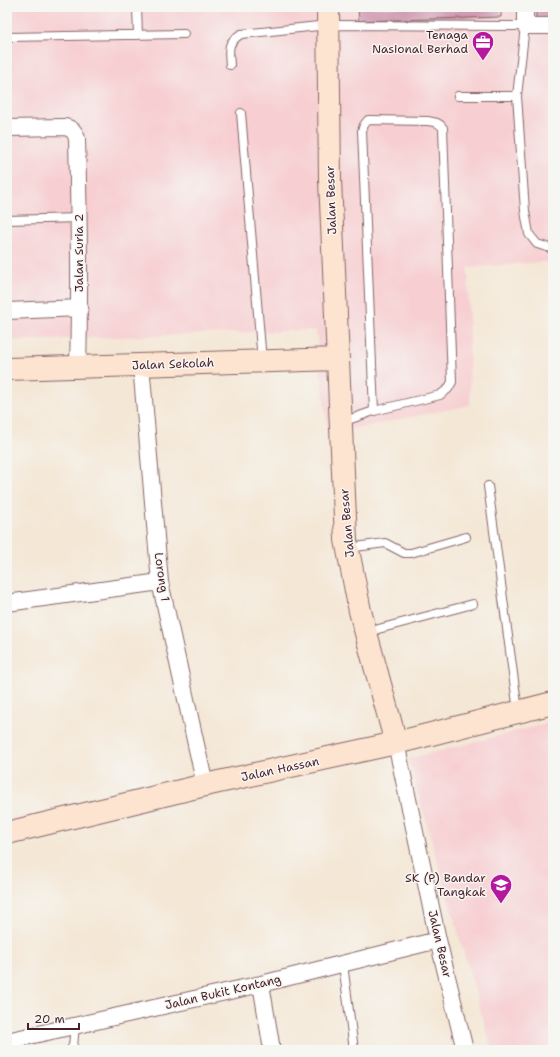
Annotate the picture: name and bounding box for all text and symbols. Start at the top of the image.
place label: Tenaga Nasional Berhad [372,27,469,57]
office icon: Tenaga Nasional Berhad [470,29,496,62]
street label: Jalan Besar [322,165,340,235]
street label: Jalan Suria 2 [71,214,87,292]
street label: Jalan Sekolah [132,355,214,373]
street label: Jalan Besar [336,487,358,558]
street label: Lorong 1 [151,551,173,603]
street label: Jalan Hassan [240,753,320,785]
place label: SK (P) Bandar Tangkak [405,870,486,900]
school or university icon: SK (P) Bandar Tangkak [488,872,514,905]
street label: Jalan Besar [424,908,456,980]
street label: Jalan Bukit Kontang [163,971,283,1013]
scale bar [28,1005,79,1031]
text: 20 m [34,1011,65,1027]

